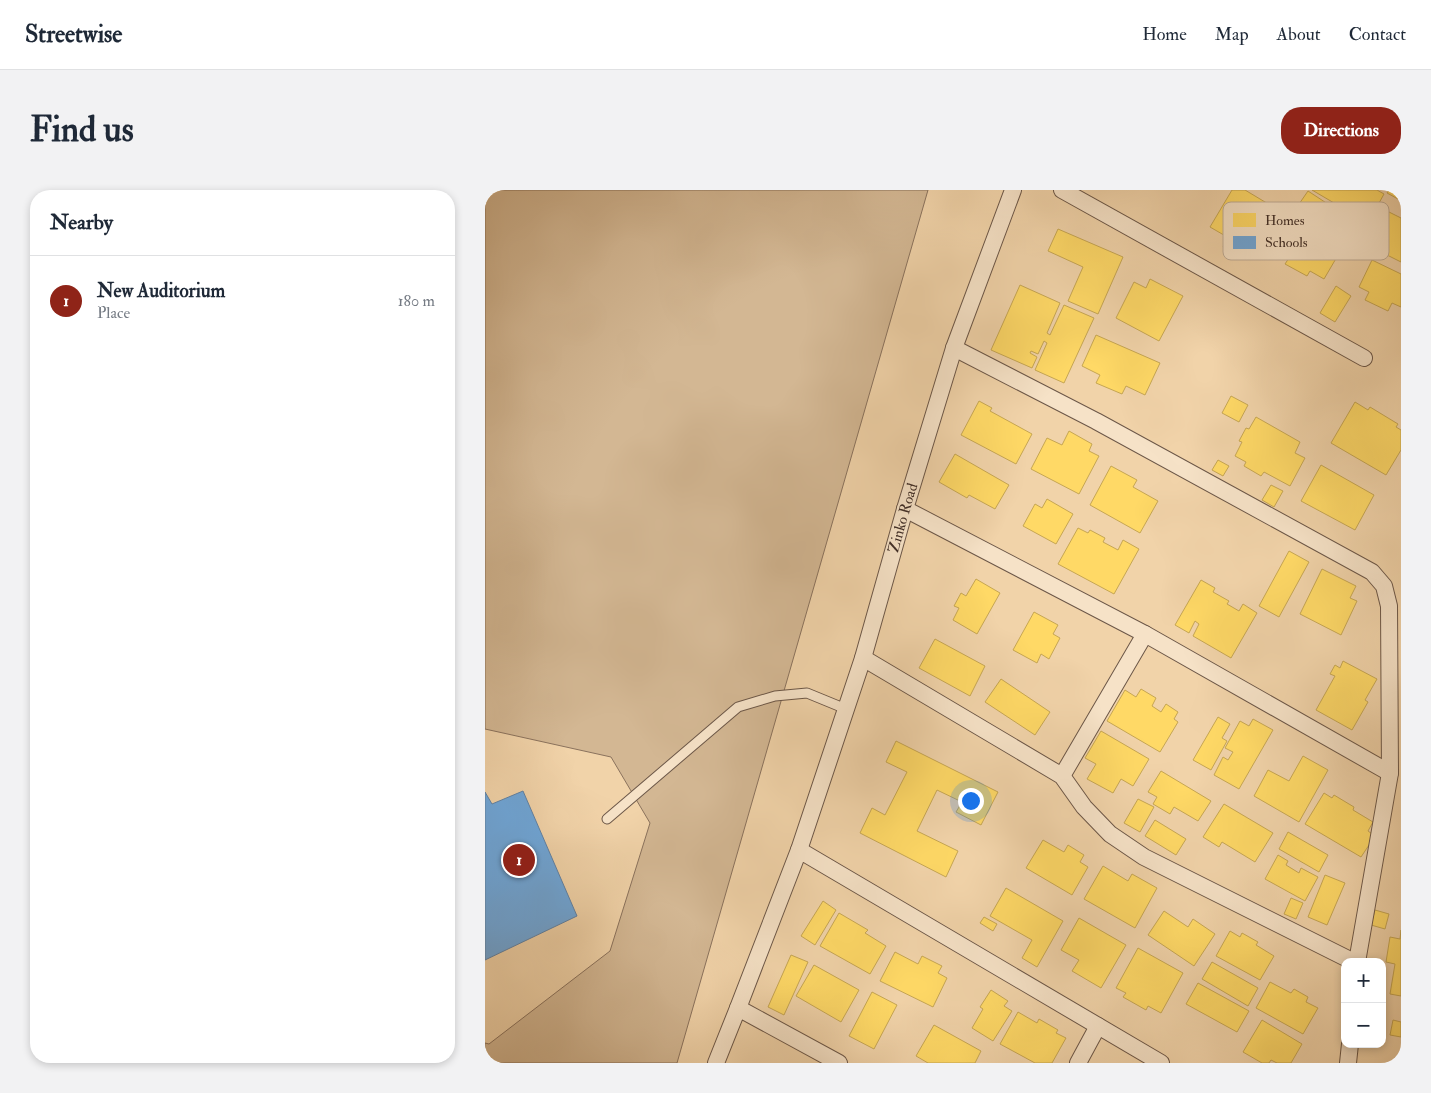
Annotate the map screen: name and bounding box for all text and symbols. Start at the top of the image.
text: Streetwise [25,19,122,50]
text: Home [1142,23,1187,46]
text: Map [1215,23,1249,46]
text: About [1277,23,1321,46]
text: Contact [1349,23,1406,46]
button: Directions [1281,107,1401,154]
text: Find us [30,108,134,152]
legend [1223,202,1389,260]
text: Nearby [50,209,113,236]
text: Homes [1265,212,1305,229]
text: Schools [1265,234,1308,251]
text: New Auditorium [97,279,225,303]
text: 1 [63,291,69,311]
text: 180 m [398,291,435,311]
text: Place [97,303,130,323]
street label: Zinko Road [884,480,923,555]
your location [958,788,984,814]
pin: 1 [503,841,535,879]
map controls [1341,958,1386,1048]
button: + [1341,958,1386,1003]
button: − [1341,1003,1386,1048]

